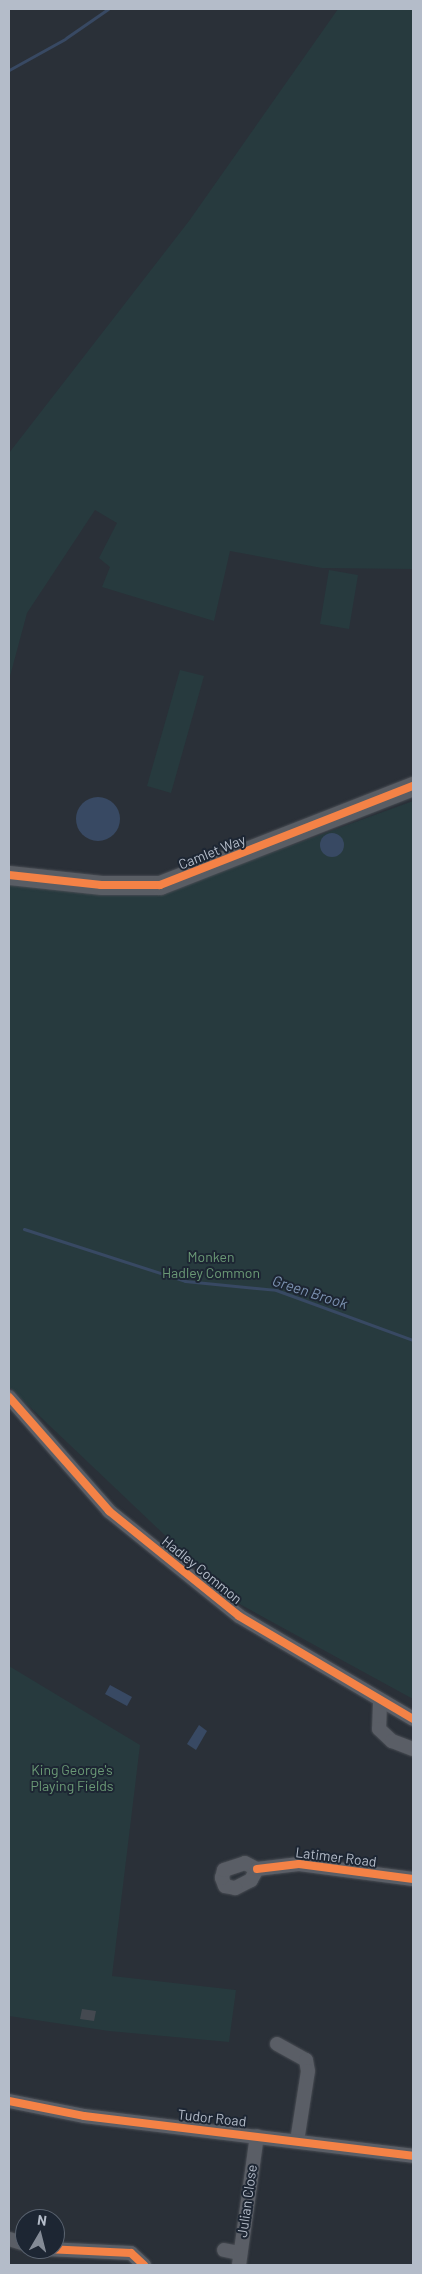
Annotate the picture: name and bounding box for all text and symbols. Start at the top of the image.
street label: Camlet Way [176,831,248,873]
park label: Monken Hadley Common [162,1249,260,1282]
water label: Green Brook [270,1271,350,1313]
street label: Hadley Common [159,1533,245,1607]
park label: King George's Playing Fields [30,1762,114,1794]
street label: Latimer Road [295,1844,377,1870]
street label: Tudor Road [177,2106,247,2130]
street label: Julian Close [234,2163,260,2239]
north arrow [15,2209,65,2259]
text: N [36,2211,48,2229]

